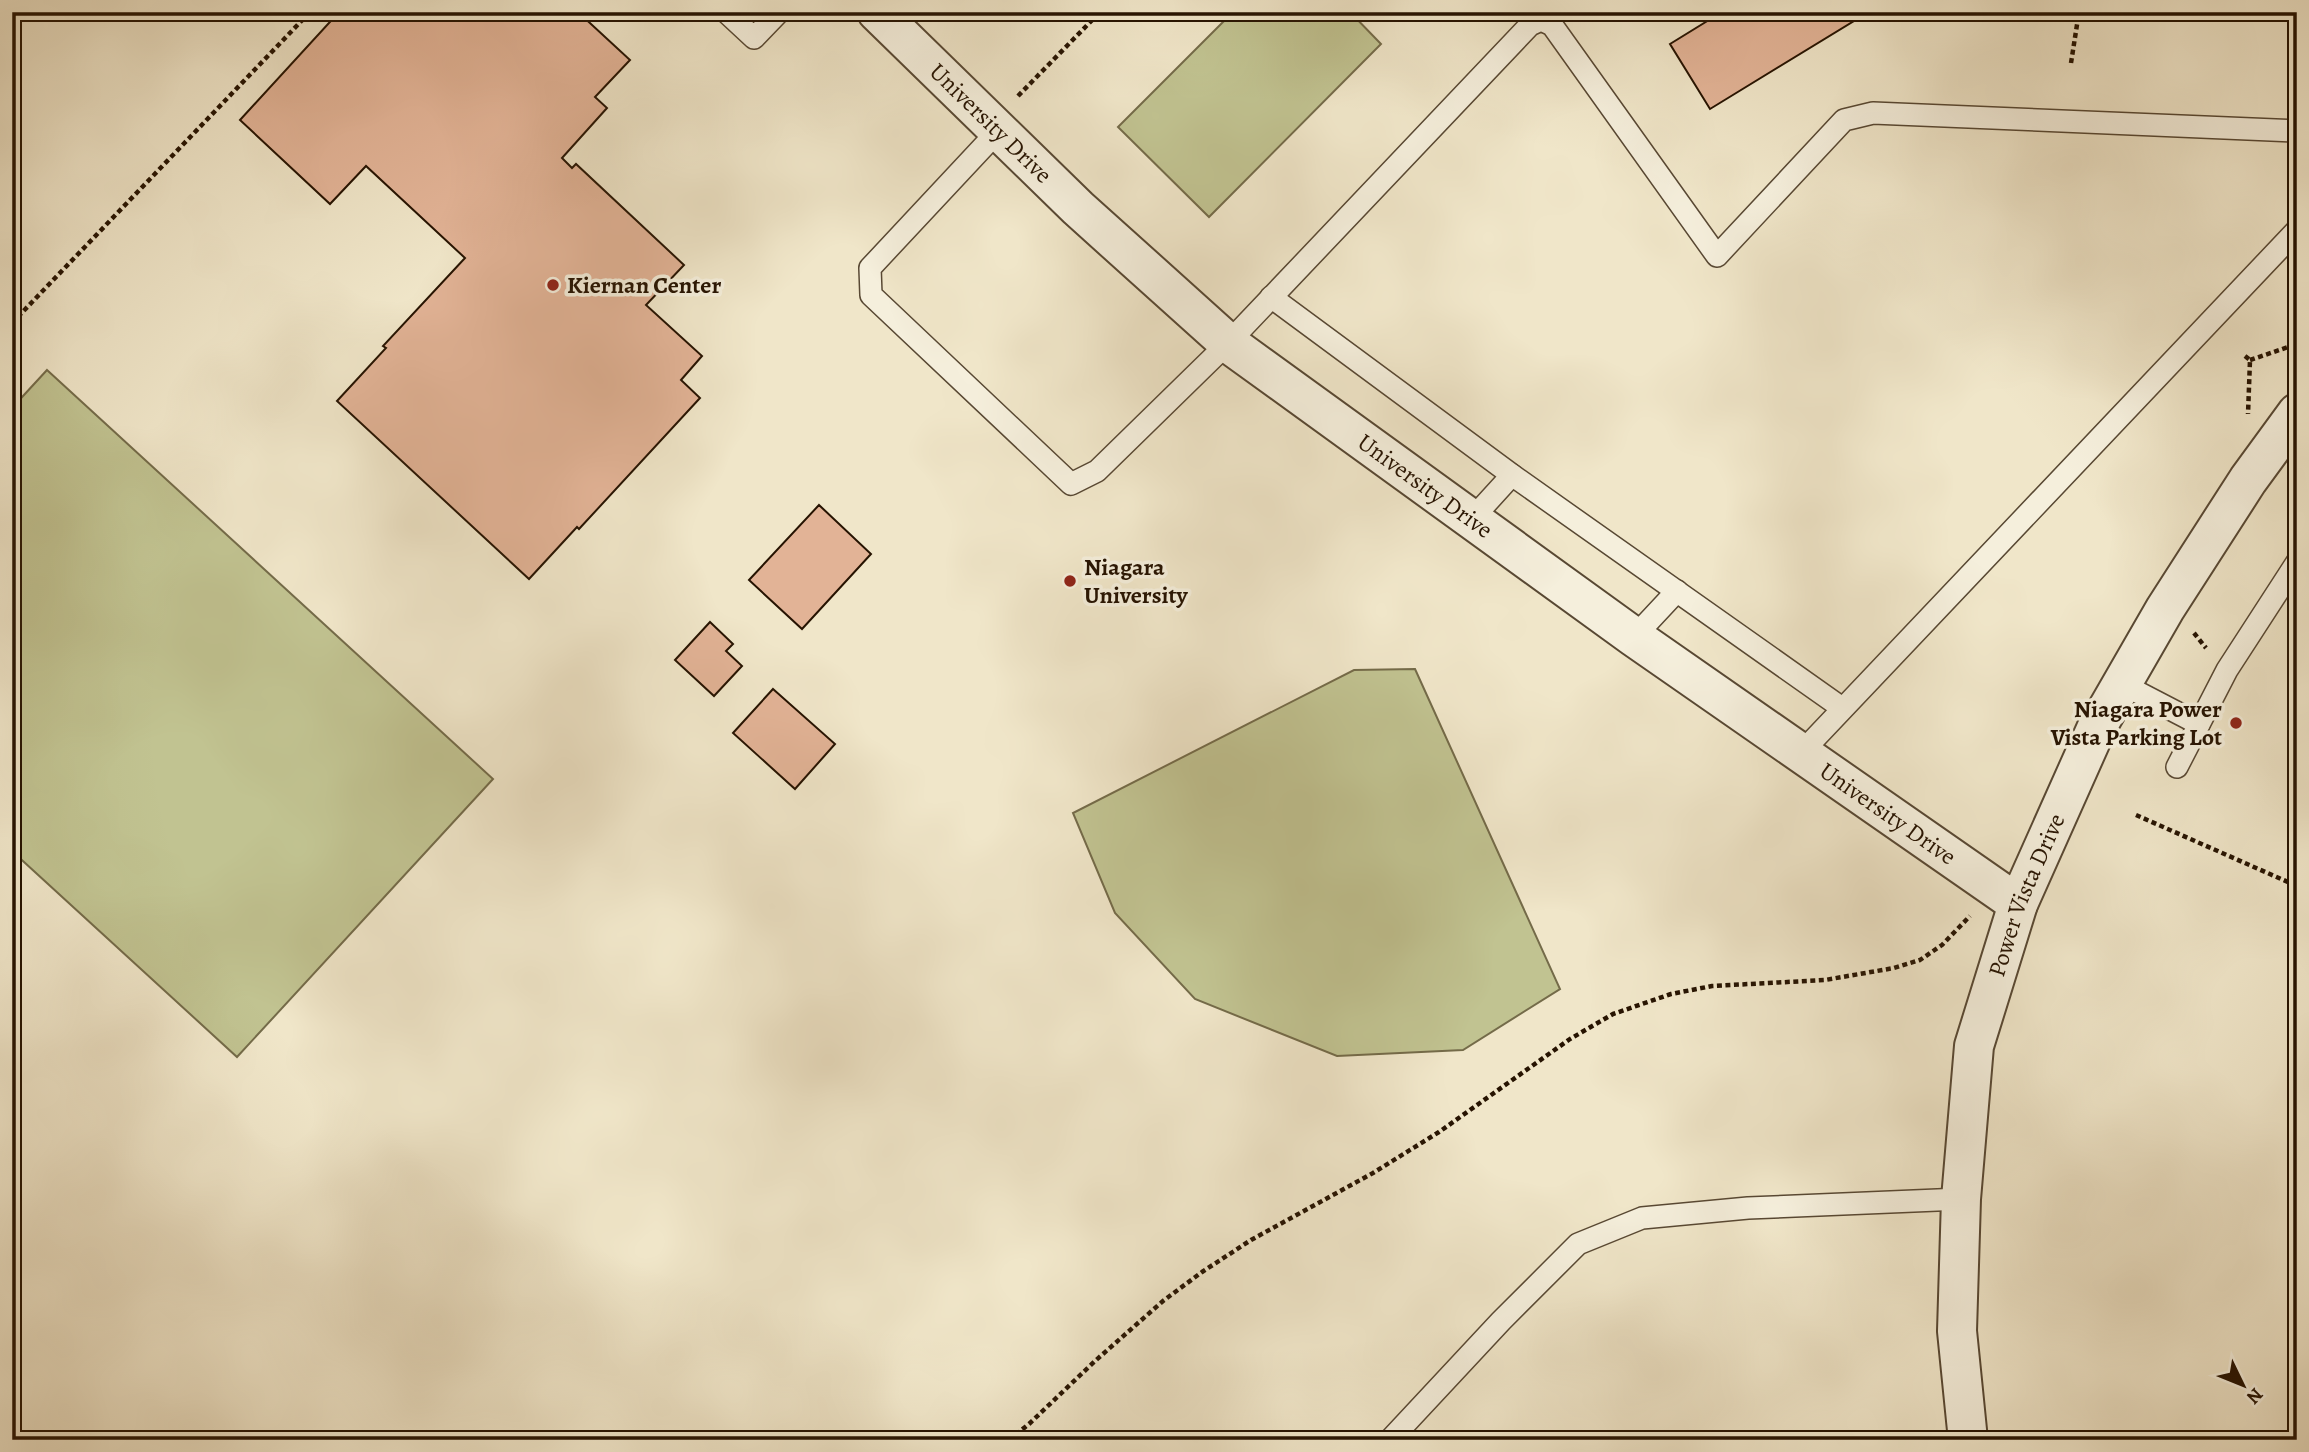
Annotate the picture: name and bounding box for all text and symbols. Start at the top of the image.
street label: University Drive [922,56,1059,190]
place label: Kiernan Center [567,269,721,301]
marker: Kiernan Center [545,277,561,293]
street label: University Drive [1351,426,1499,546]
place label: Niagara University [1084,551,1188,611]
marker: Niagara University [1062,573,1078,589]
place label: Niagara Power Vista Parking Lot [2050,693,2222,753]
marker: Niagara Power Vista Parking Lot [2228,715,2244,731]
street label: University Drive [1813,755,1963,872]
street label: Power Vista Drive [1980,808,2072,981]
north arrow [2208,1350,2278,1420]
text: N [2240,1382,2269,1410]

